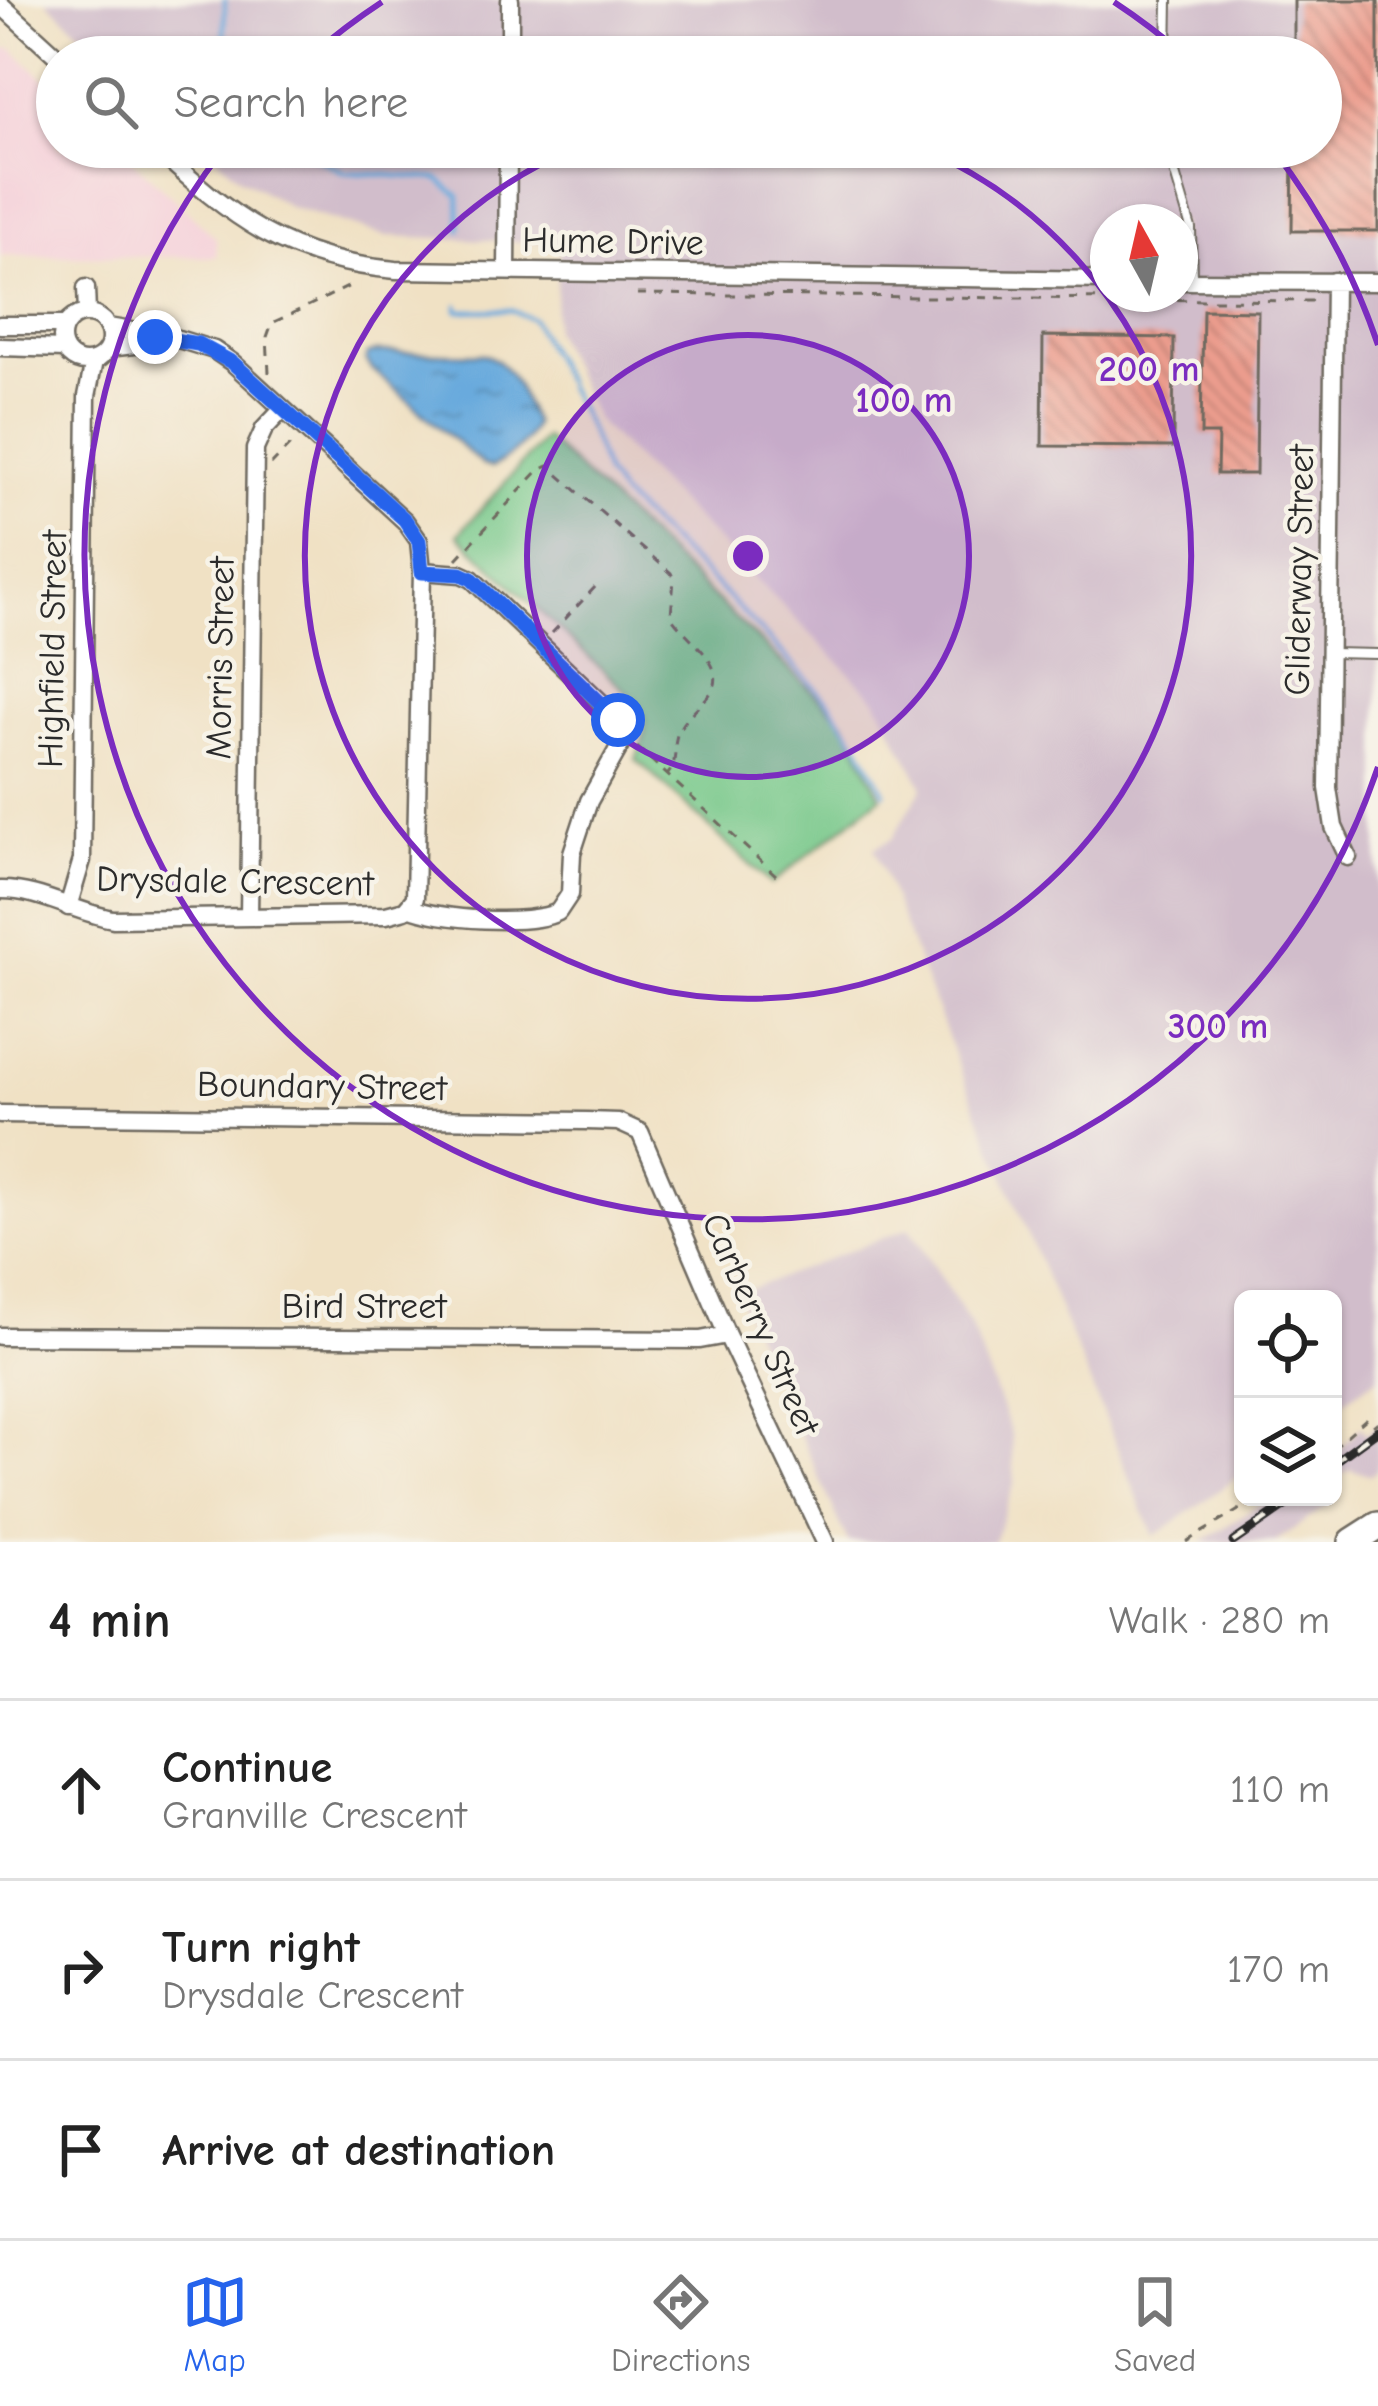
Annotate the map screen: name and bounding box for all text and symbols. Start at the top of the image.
search box [36,36,1342,168]
icon: search [78,69,144,135]
text: Search here [174,76,408,128]
north arrow [1090,204,1198,312]
street label: Hume Drive [522,219,704,264]
route end [128,310,182,364]
text: 200 m [1099,349,1199,390]
text: 100 m [856,380,952,421]
street label: Gliderway Street [1277,443,1322,696]
street label: Highfield Street [30,528,75,768]
centre of rings [727,535,769,577]
street label: Morris Street [198,554,243,760]
route start [591,693,645,747]
street label: Drysdale Crescent [96,859,376,904]
text: 300 m [1168,1006,1268,1047]
street label: Boundary Street [197,1064,449,1109]
street label: Carberry Street [693,1207,829,1444]
street label: Bird Street [282,1286,448,1327]
map controls [1234,1290,1342,1506]
button: locate [1234,1290,1342,1398]
button: layers [1234,1398,1342,1506]
text: 4 min [48,1591,171,1650]
text: Walk · 280 m [1109,1598,1330,1643]
text: Continue [162,1741,332,1793]
icon: ahead [48,1757,114,1823]
text: 110 m [1230,1767,1330,1812]
text: Granville Crescent [162,1793,467,1838]
text: Turn right [162,1921,360,1973]
icon: right [48,1937,114,2003]
text: 170 m [1227,1947,1330,1992]
text: Drysdale Crescent [162,1973,463,2018]
icon: arrive [48,2117,114,2183]
text: Arrive at destination [162,2124,555,2176]
tab: Map [182,2269,248,2379]
tab: Directions [611,2269,751,2379]
tab: Saved [1114,2269,1196,2379]

